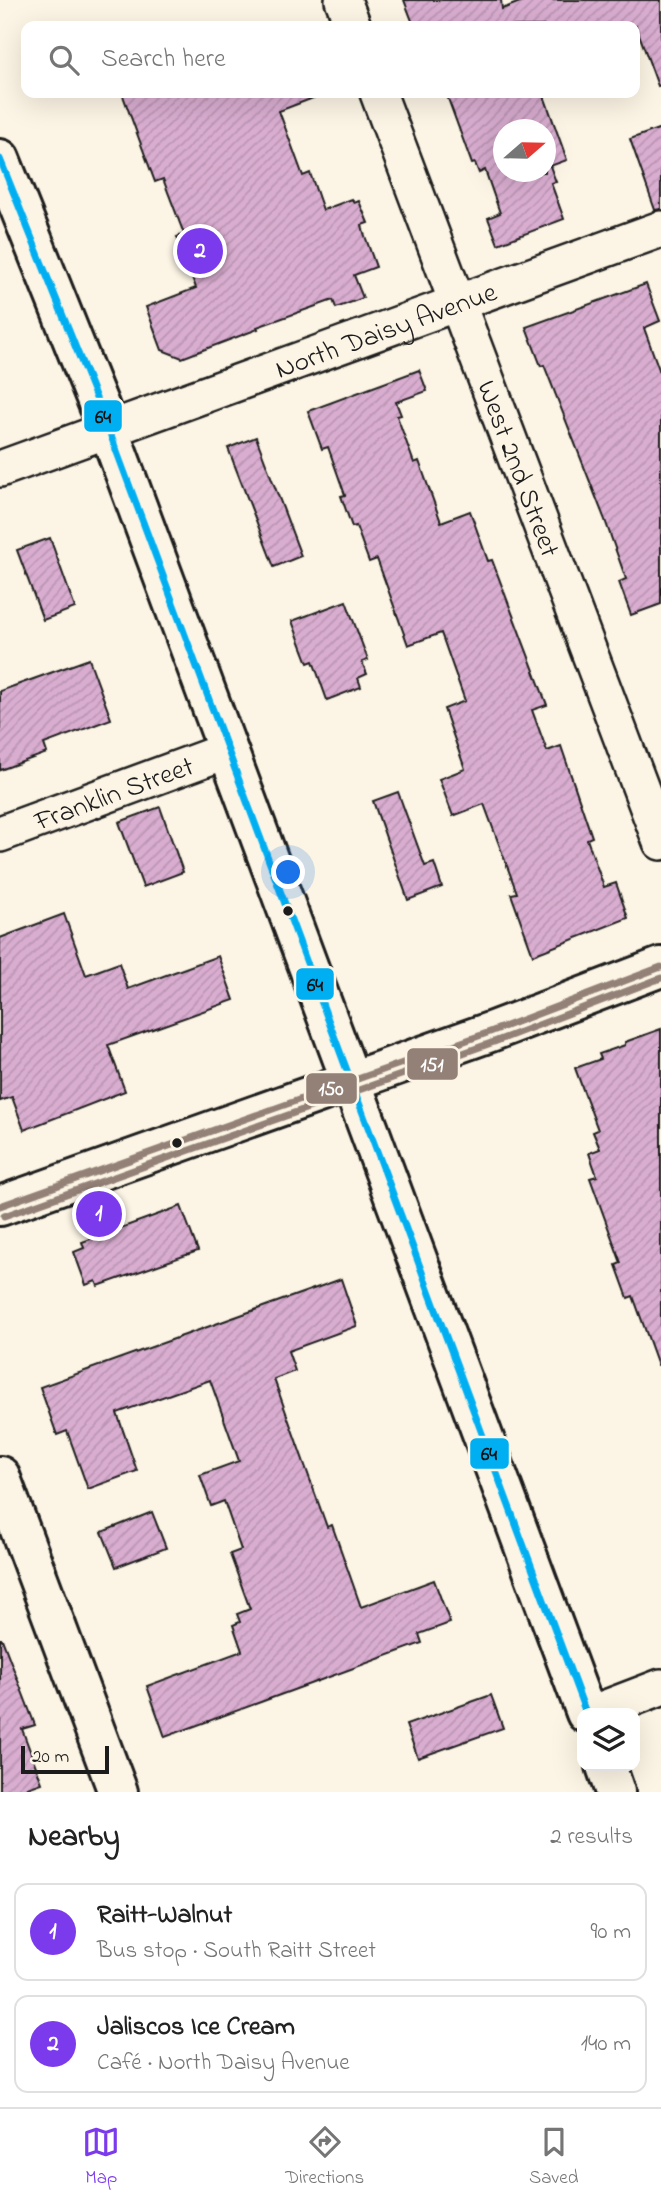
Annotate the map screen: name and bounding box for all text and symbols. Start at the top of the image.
search box [21,21,640,98]
icon: search [45,41,83,79]
text: Search here [101,41,226,79]
north arrow [493,119,556,182]
pin: 2 [177,225,223,277]
street label: North Daisy Avenue [270,273,504,391]
street label: West 2nd Street [464,375,569,564]
line badge: 64 [83,399,123,433]
text: 64 [95,405,111,432]
street label: Franklin Street [28,747,200,844]
your location [271,855,305,889]
unlabelled marker [281,904,295,918]
line badge: 64 [295,967,335,1001]
text: 64 [307,973,323,1000]
line badge: 151 [406,1047,459,1081]
text: 151 [421,1053,443,1080]
line badge: 150 [305,1072,358,1105]
text: 150 [318,1077,344,1104]
unlabelled marker [170,1136,184,1150]
pin: 1 [76,1188,122,1240]
line badge: 64 [469,1437,510,1470]
text: 64 [481,1442,497,1469]
map controls [577,1708,640,1771]
button: layers [577,1708,640,1771]
scale bar [21,1743,108,1775]
text: 20 m [32,1744,69,1771]
text: Nearby [28,1816,120,1860]
text: 2 results [550,1821,633,1854]
text: Raitt-Walnut [97,1897,232,1935]
text: 1 [49,1916,57,1949]
text: 90 m [591,1916,631,1949]
text: Bus stop · South Raitt Street [97,1935,376,1968]
text: Jaliscos Ice Cream [97,2009,295,2047]
text: 2 [47,2028,59,2061]
text: 140 m [581,2028,631,2061]
text: Café · North Daisy Avenue [97,2047,350,2080]
tab: Map [82,2123,120,2192]
tab: Directions [285,2123,364,2192]
tab: Saved [529,2123,579,2192]

